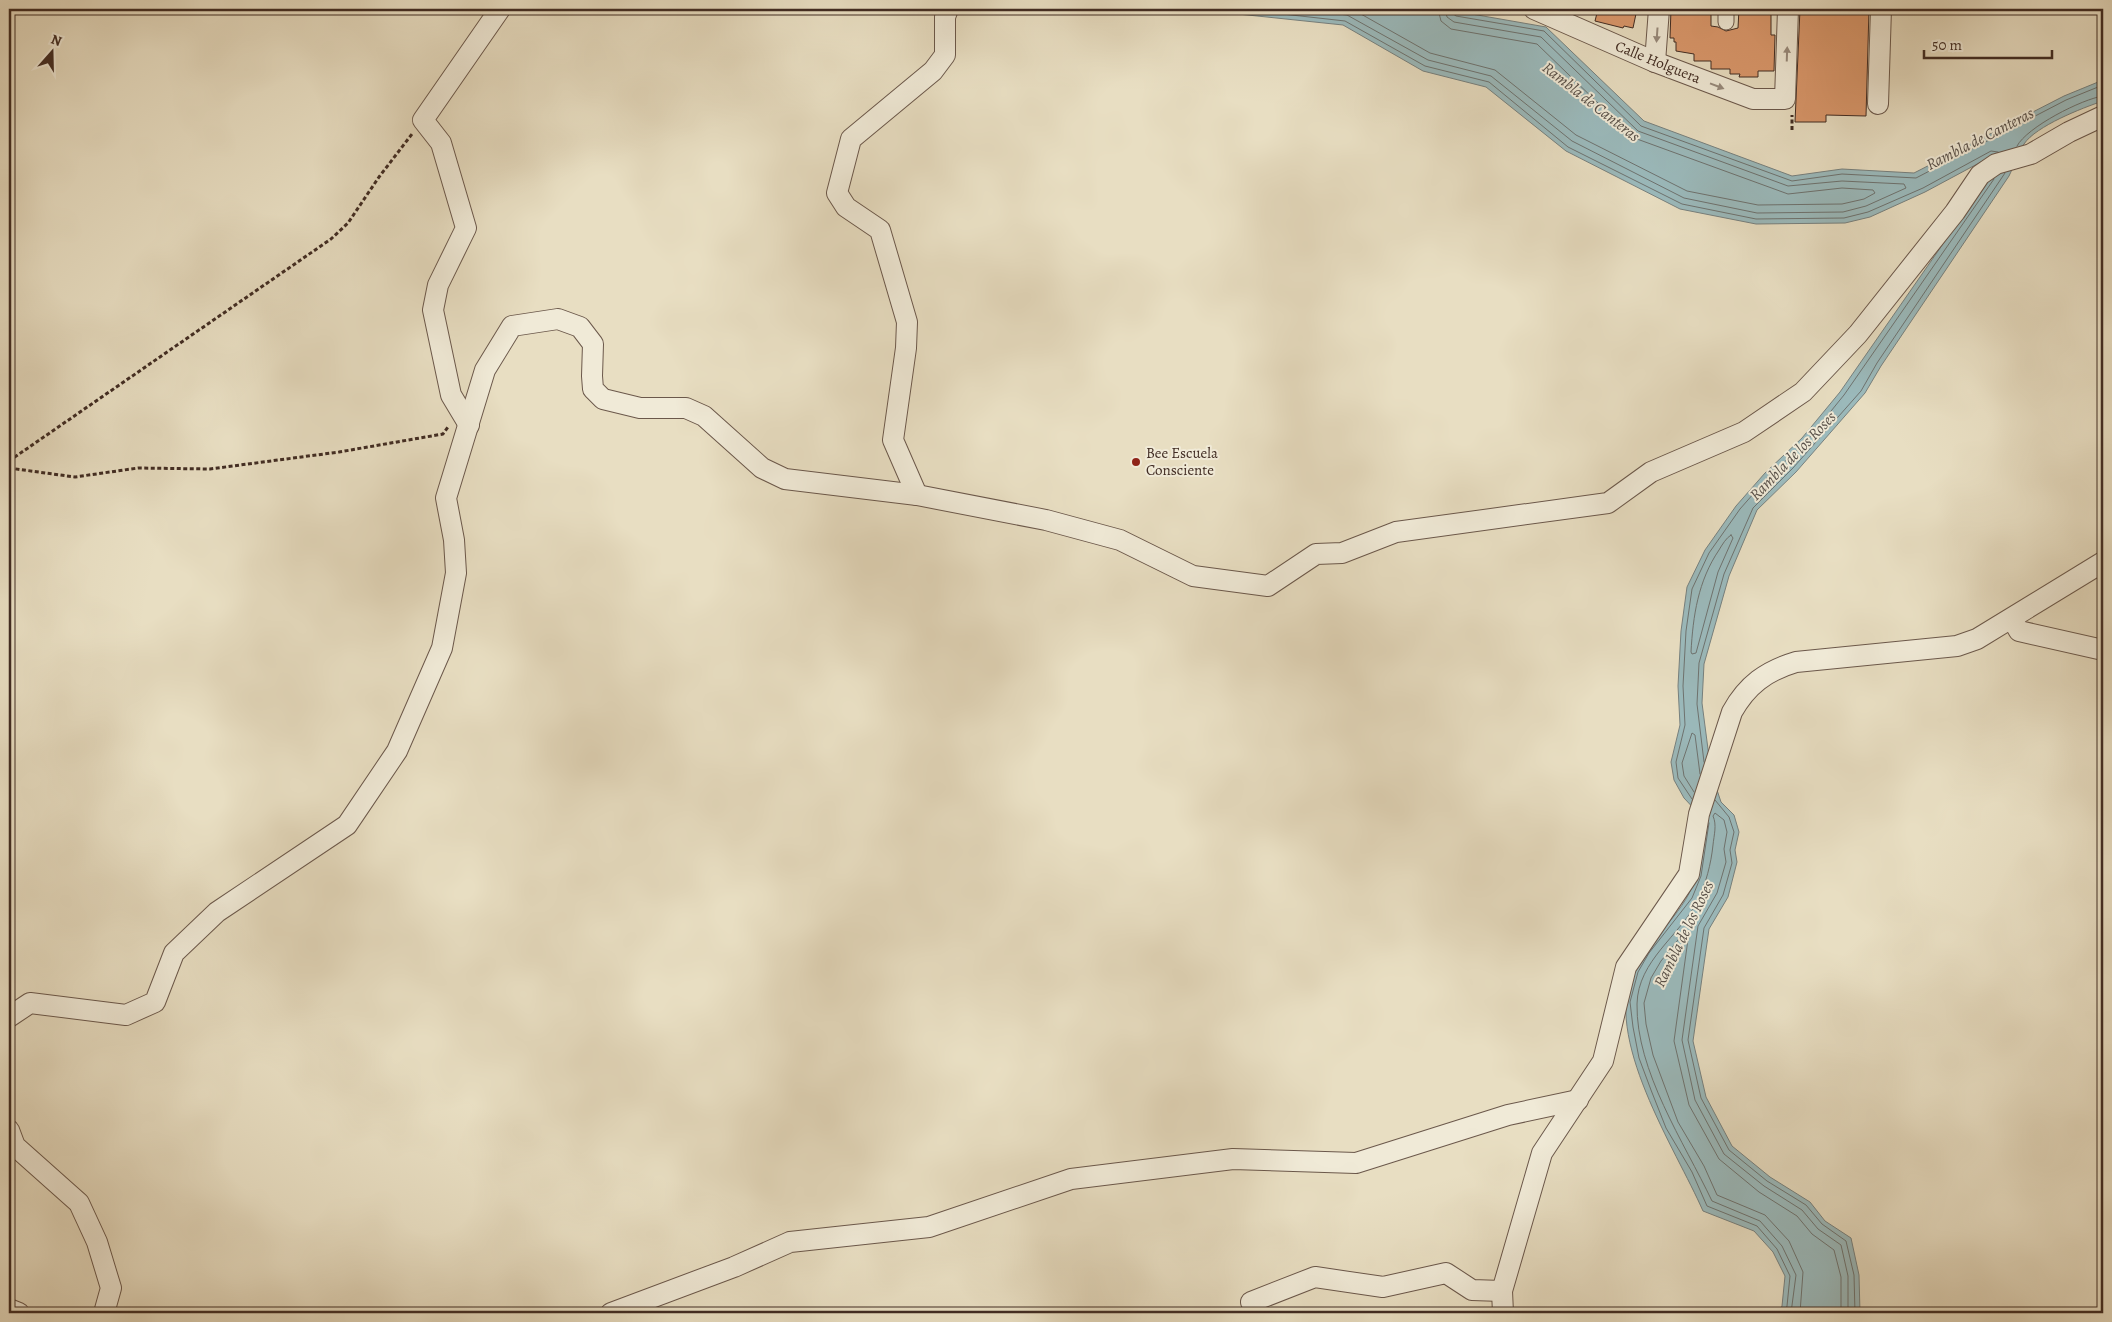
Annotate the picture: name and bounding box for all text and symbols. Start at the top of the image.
north arrow [28,28,78,78]
one-way arrow [1653,28,1661,44]
scale bar [1924,28,2052,60]
text: N [48,30,64,51]
text: 50 m [1932,35,1962,55]
street label: Calle Holguera [1612,36,1704,88]
one-way arrow [1783,46,1791,62]
water label: Rambla de Canteras [1538,57,1645,147]
one-way arrow [1710,82,1725,90]
water label: Rambla de Canteras [1922,102,2038,176]
water label: Rambla de los Roses [1745,406,1842,505]
place label: Bee Escuela Consciente [1146,443,1218,480]
marker: Bee Escuela Consciente [1130,456,1142,468]
water label: Rambla de los Roses [1649,877,1720,991]

